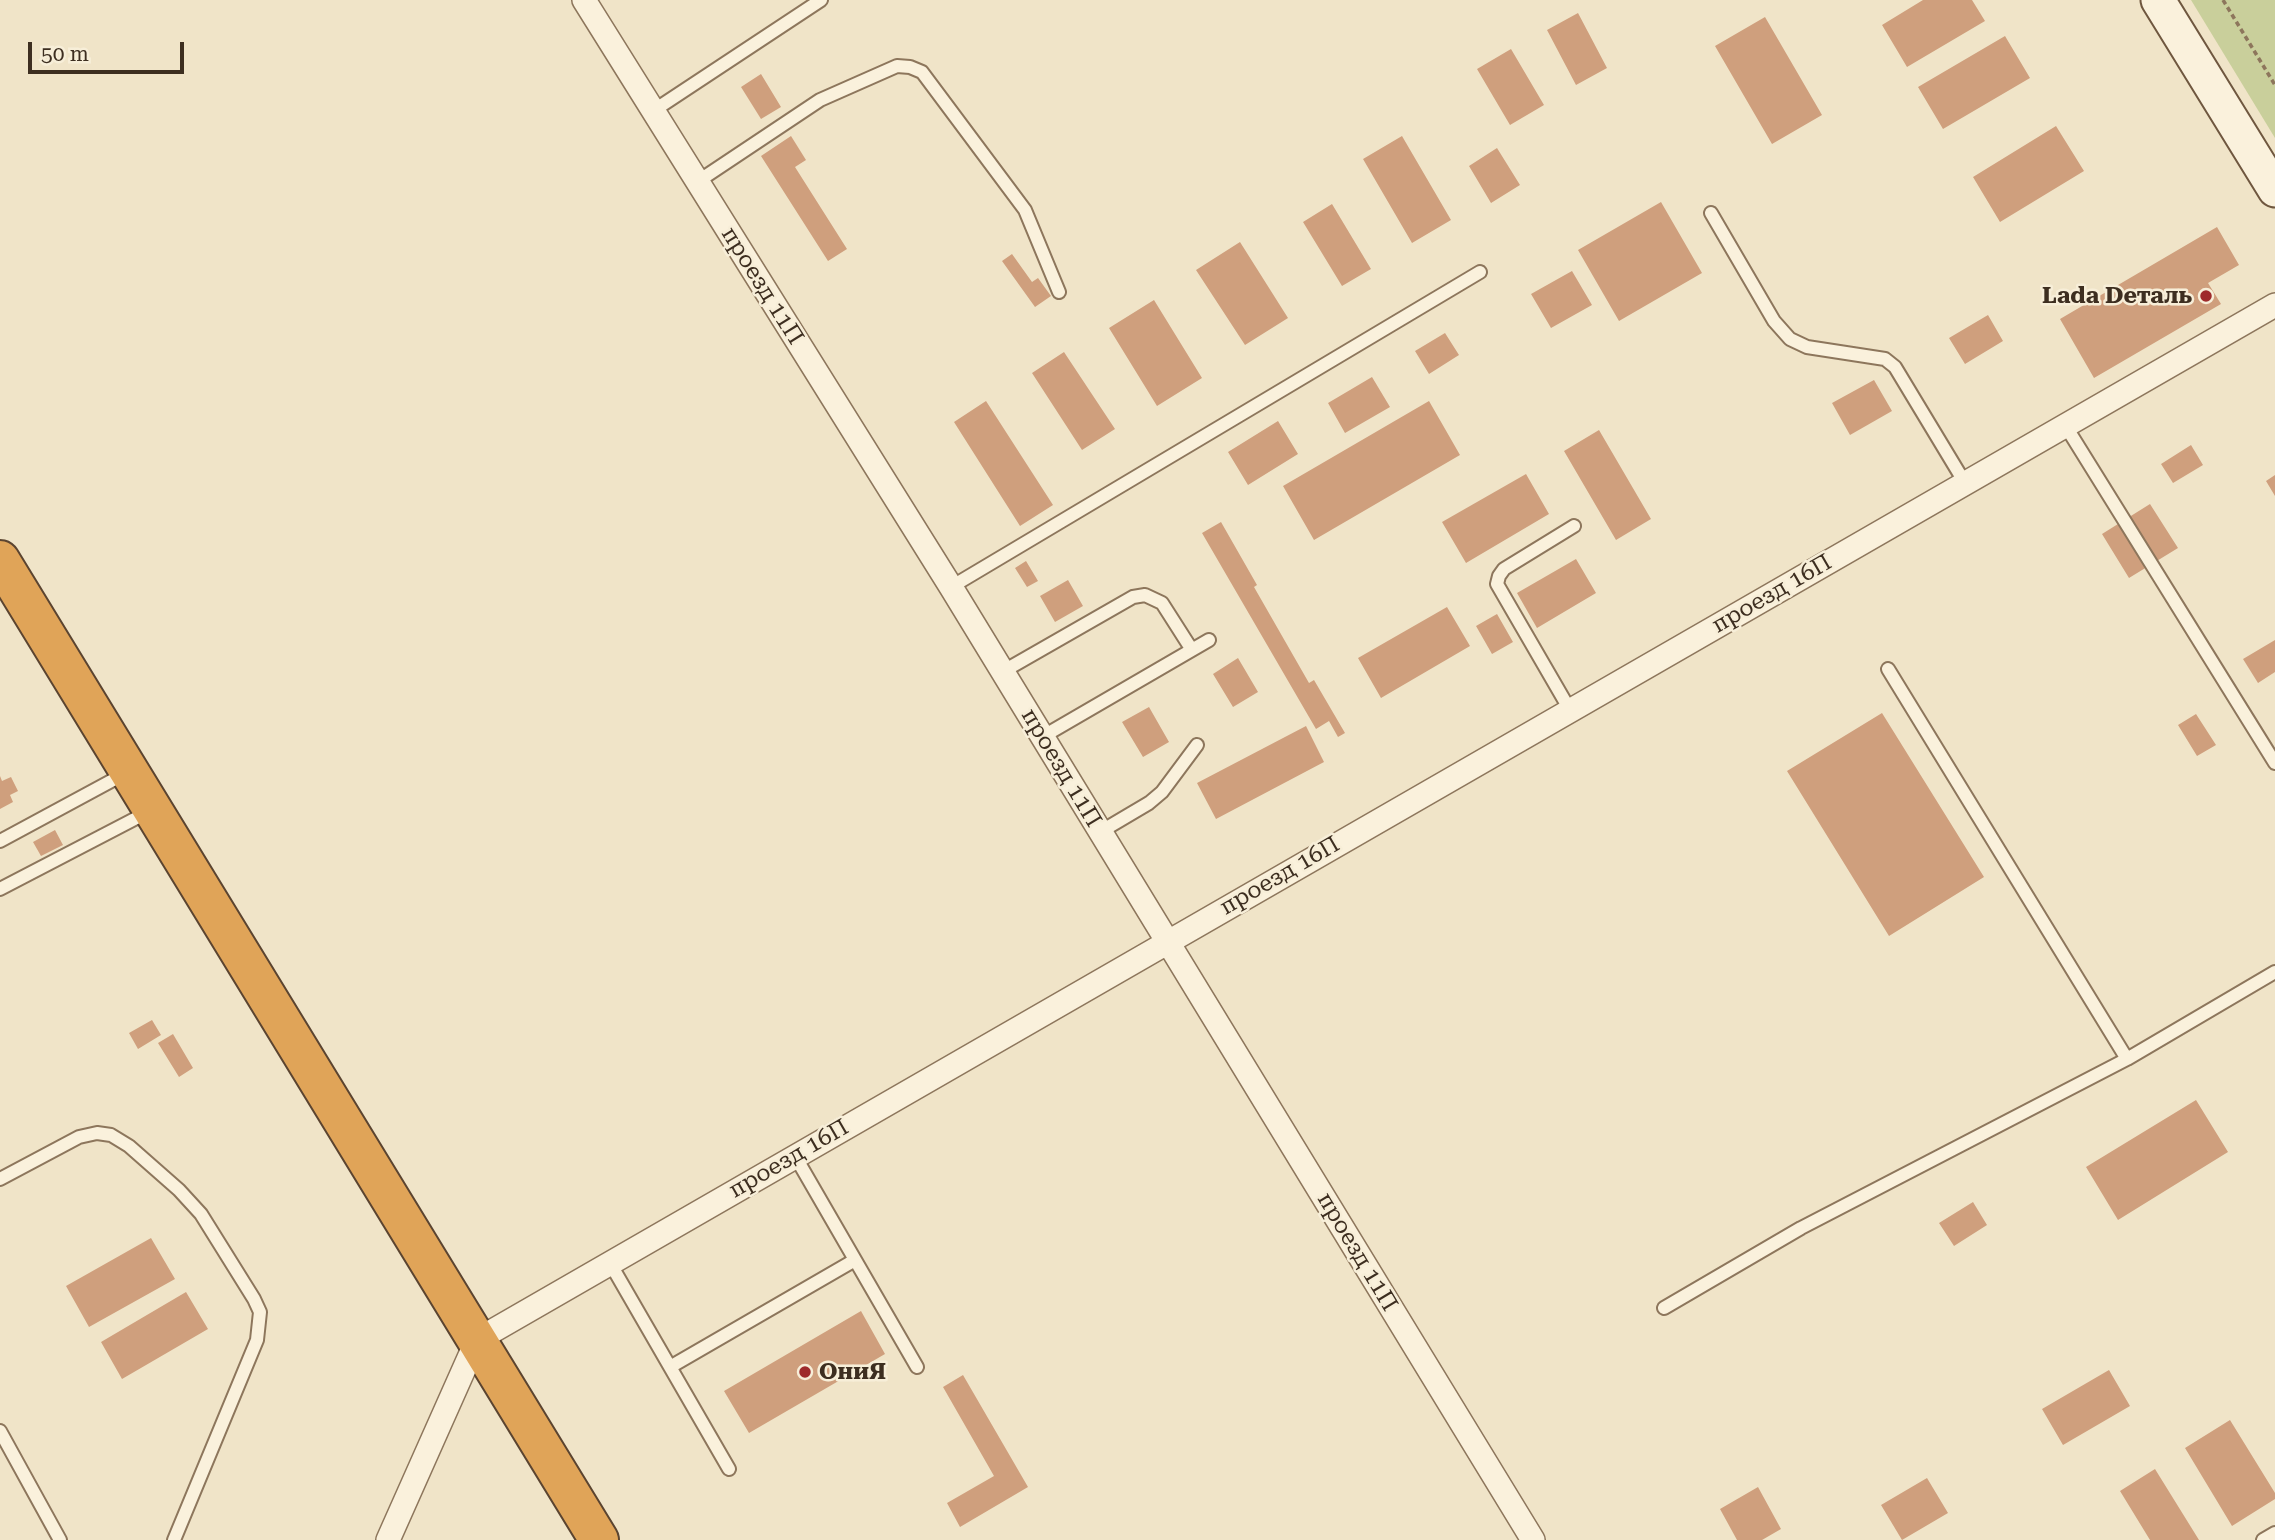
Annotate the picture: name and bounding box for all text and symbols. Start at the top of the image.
scale bar [32,28,187,72]
text: 50 m [41,42,89,66]
street label: проезд 11П [715,222,809,350]
place label: Lada Dеталь [2042,282,2192,310]
marker: Lada Dеталь [2198,288,2214,304]
street label: проезд 16П [1707,549,1837,639]
street label: проезд 11П [1015,704,1107,832]
street label: проезд 16П [1215,831,1345,921]
street label: проезд 16П [724,1114,854,1204]
street label: проезд 11П [1311,1188,1403,1316]
place label: ОниЯ [819,1358,886,1386]
marker: ОниЯ [797,1364,813,1380]

